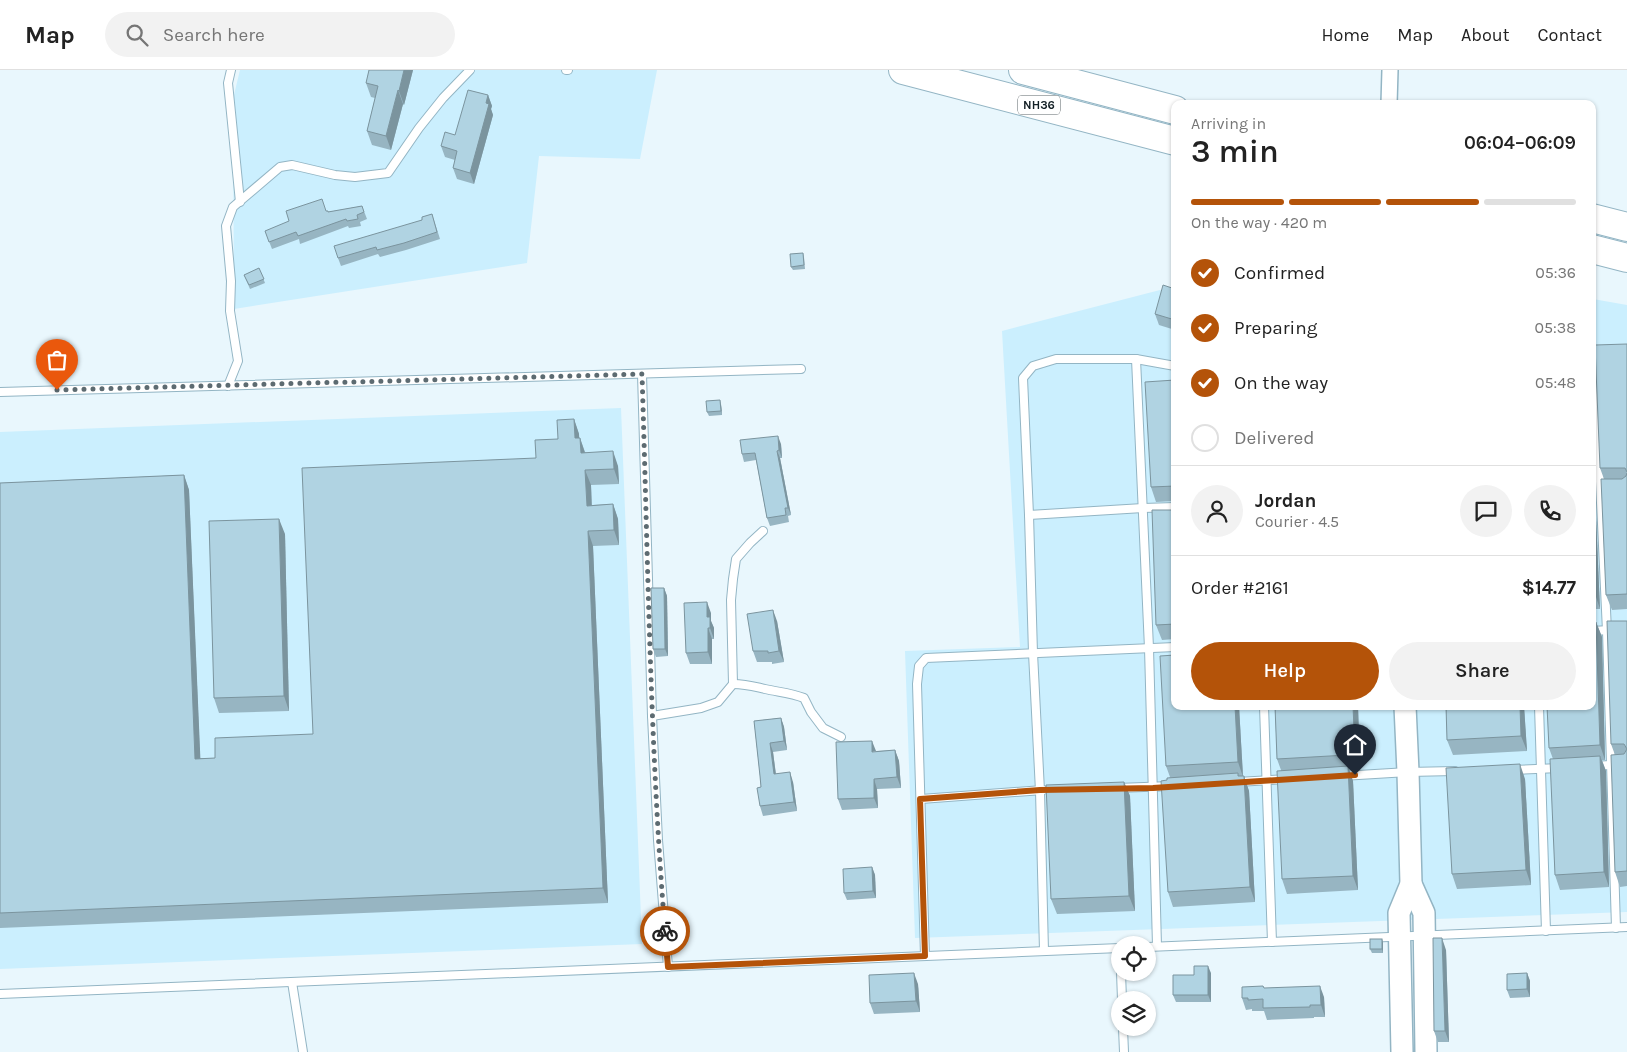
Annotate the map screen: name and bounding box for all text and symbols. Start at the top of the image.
search box [105,12,455,57]
text: Map [25,21,75,49]
icon: search [123,21,151,49]
text: Search here [163,24,265,46]
text: Home [1321,24,1369,46]
text: Map [1397,24,1433,46]
text: About [1461,24,1510,46]
text: Contact [1538,24,1602,46]
road number: NH36 [1018,96,1060,114]
text: Arriving in [1191,114,1266,133]
text: 06:04–06:09 [1464,132,1576,154]
text: 3 min [1191,133,1279,170]
text: On the way · 420 m [1191,213,1327,232]
icon: check [1191,259,1219,287]
text: Confirmed [1234,262,1325,284]
text: 05:36 [1535,263,1576,282]
icon: check [1191,314,1219,342]
text: Preparing [1234,317,1317,339]
text: 05:38 [1535,318,1576,337]
pin [36,339,78,390]
icon: bag [43,346,71,374]
icon: check [1191,369,1219,397]
text: On the way [1234,372,1328,394]
text: 05:48 [1535,373,1576,392]
text: Delivered [1234,427,1314,449]
button: person [1191,485,1243,537]
button: chat [1460,485,1512,537]
button: phone [1524,485,1576,537]
text: Jordan [1255,490,1316,512]
text: Courier · 4.5 [1255,512,1339,531]
text: Order #2161 [1191,577,1289,599]
text: $14.77 [1522,577,1576,599]
button: Help [1191,642,1379,700]
button: Share [1389,642,1576,700]
pin [1334,724,1376,775]
icon: home [1341,731,1369,759]
courier [640,906,690,956]
icon: bike [651,917,679,945]
map controls [1111,936,1156,1036]
button: locate [1111,936,1156,981]
button: layers [1111,991,1156,1036]

